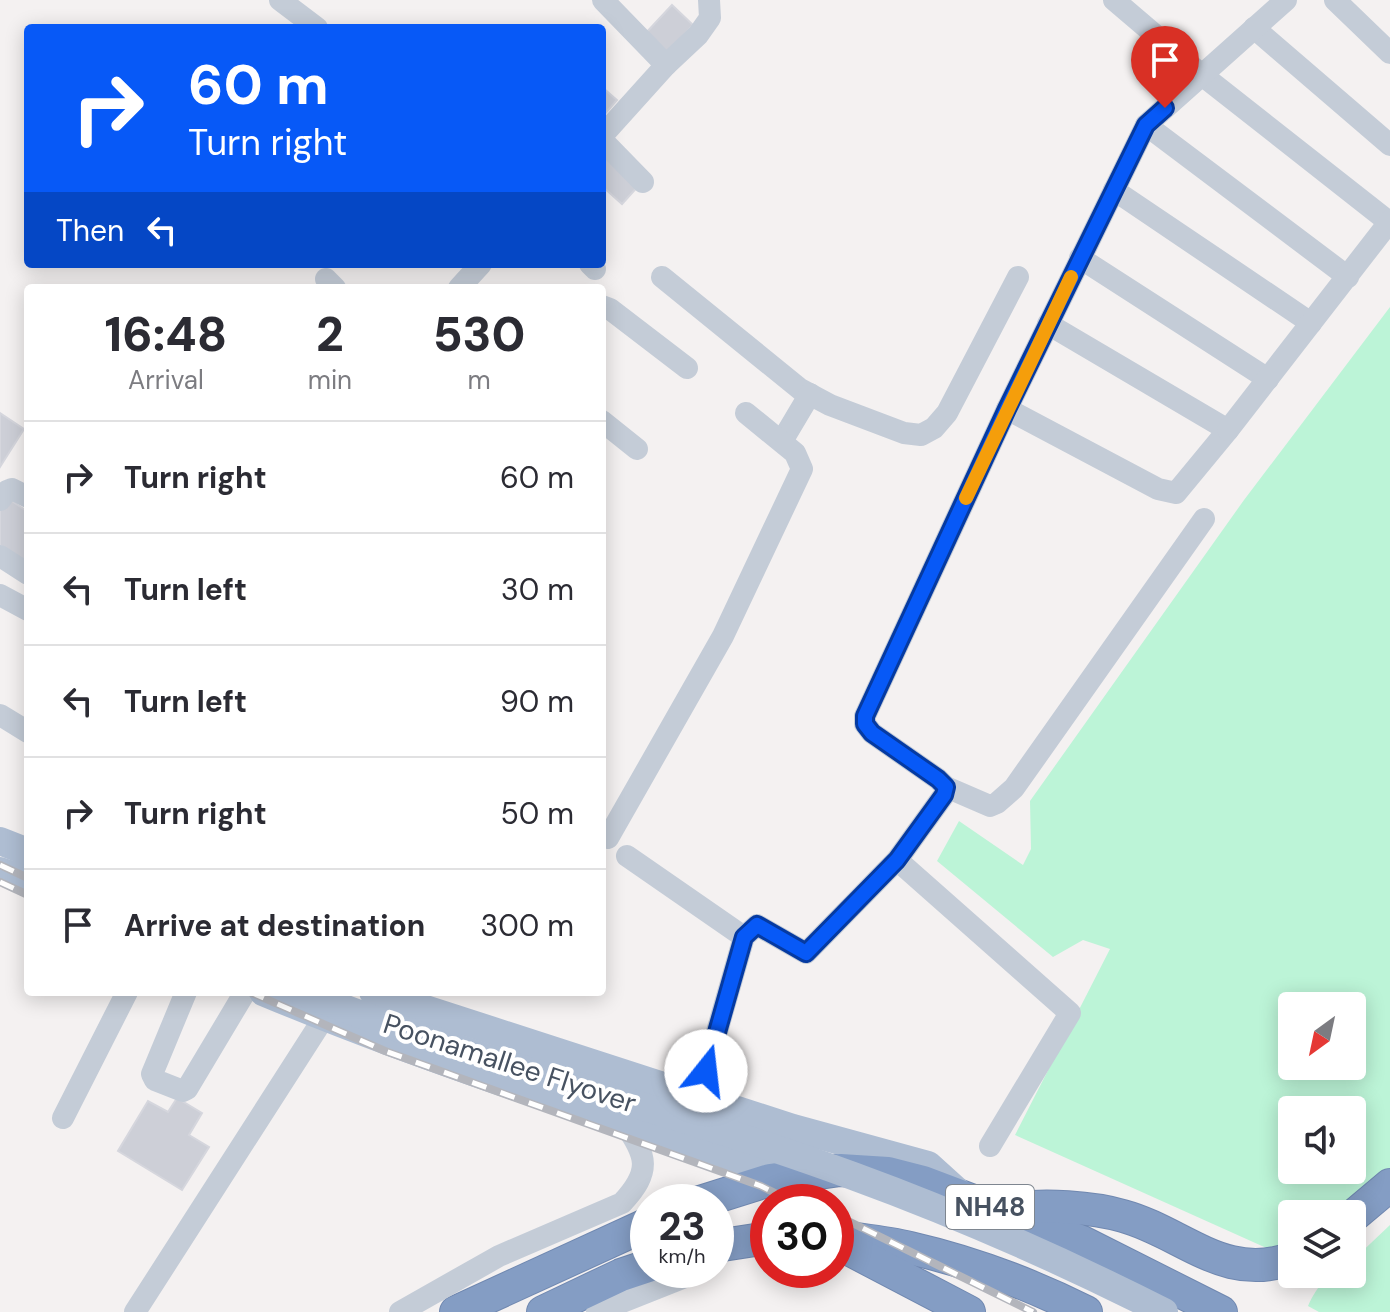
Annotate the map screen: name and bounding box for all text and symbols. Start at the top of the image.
pin [1131,26,1199,108]
icon: arrive [1143,38,1187,82]
text: 60 m [188,48,329,121]
icon: right [56,56,160,160]
text: Turn right [188,119,347,166]
icon: left [140,208,184,252]
text: Then [56,211,124,250]
text: 16:48 [105,303,227,366]
text: 2 [316,303,344,366]
text: 530 [433,303,525,366]
text: Arrival [128,363,204,397]
text: min [308,363,352,397]
text: m [467,363,491,397]
icon: right [56,455,100,499]
text: Turn right [124,458,267,497]
text: 60 m [500,458,574,497]
icon: left [56,567,100,611]
text: Turn left [124,570,247,609]
text: 30 m [501,570,574,609]
icon: left [56,679,100,723]
text: Turn left [124,682,247,721]
text: 90 m [500,682,574,721]
icon: right [56,791,100,835]
text: Turn right [124,794,267,833]
text: 50 m [500,794,574,833]
icon: arrive [56,903,100,947]
text: Arrive at destination [124,906,425,945]
text: 300 m [481,906,574,945]
north arrow [1278,992,1366,1080]
map controls [1278,992,1366,1288]
street label: Poonamallee Flyover [379,1005,641,1122]
position arrow [664,1029,748,1113]
button: sound [1278,1096,1366,1184]
speed limit sign: 30 [750,1184,854,1288]
road number: NH48 [946,1185,1034,1229]
text: 23 [658,1200,706,1252]
button: layers [1278,1200,1366,1288]
text: km/h [658,1243,706,1269]

